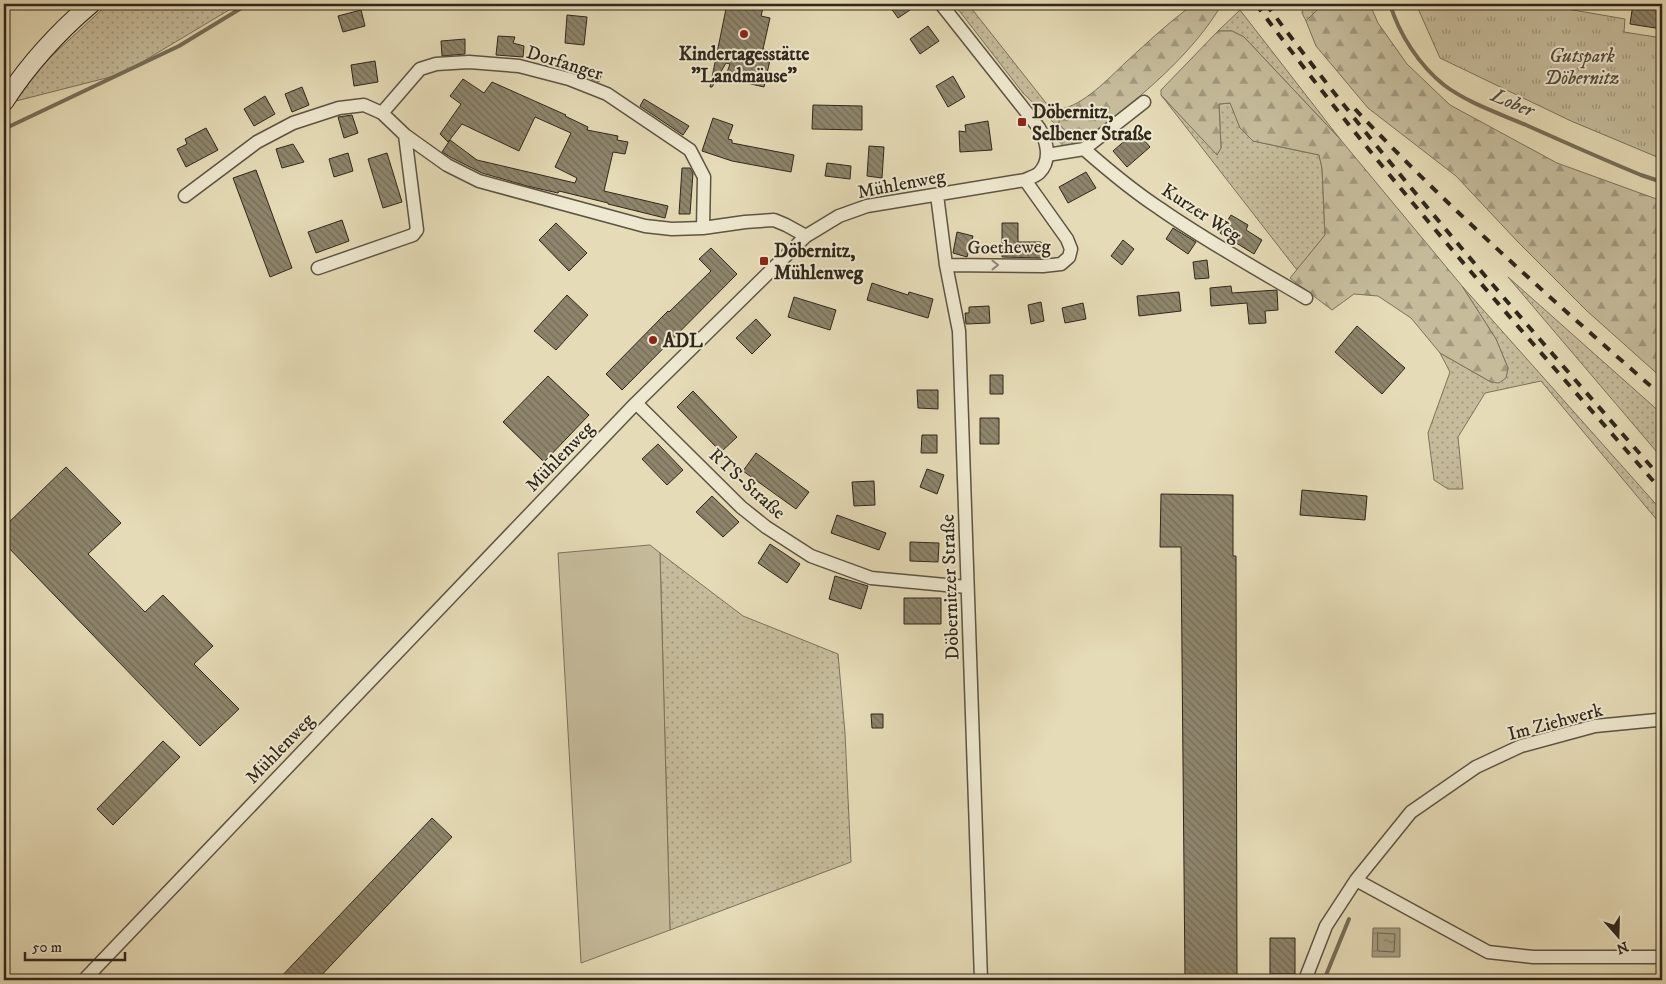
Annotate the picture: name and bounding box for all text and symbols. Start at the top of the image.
marker: Kindertagesstätte "Landmäuse" [738,28,750,40]
street label: Dorfanger [524,41,606,86]
place label: Kindertagesstätte "Landmäuse" [679,43,809,88]
park label: Gutspark Döbernitz [1544,45,1620,90]
water label: Lober [1486,83,1539,124]
place label: Döbernitz, Selbener Straße [1032,101,1152,146]
marker: Döbernitz, Selbener Straße [1016,116,1028,128]
street label: Mühlenweg [855,165,948,204]
street label: Kurzer Weg [1157,179,1246,248]
street label: Goetheweg [967,235,1052,260]
place label: Döbernitz, Mühlenweg [774,240,864,285]
marker: Döbernitz, Mühlenweg [758,255,770,267]
one-way arrow [991,260,999,270]
place label: ADL [662,330,703,353]
marker: ADL [647,334,659,346]
street label: Mühlenweg [521,417,600,497]
street label: RTS-Straße [704,444,790,525]
street label: Döbernitzer Straße [936,514,965,660]
street label: Im Ziehwerk [1505,699,1606,746]
street label: Mühlenweg [241,709,320,789]
north arrow [1594,912,1644,962]
scale bar [25,929,125,961]
text: N [1613,937,1631,958]
text: 50 m [32,938,62,957]

